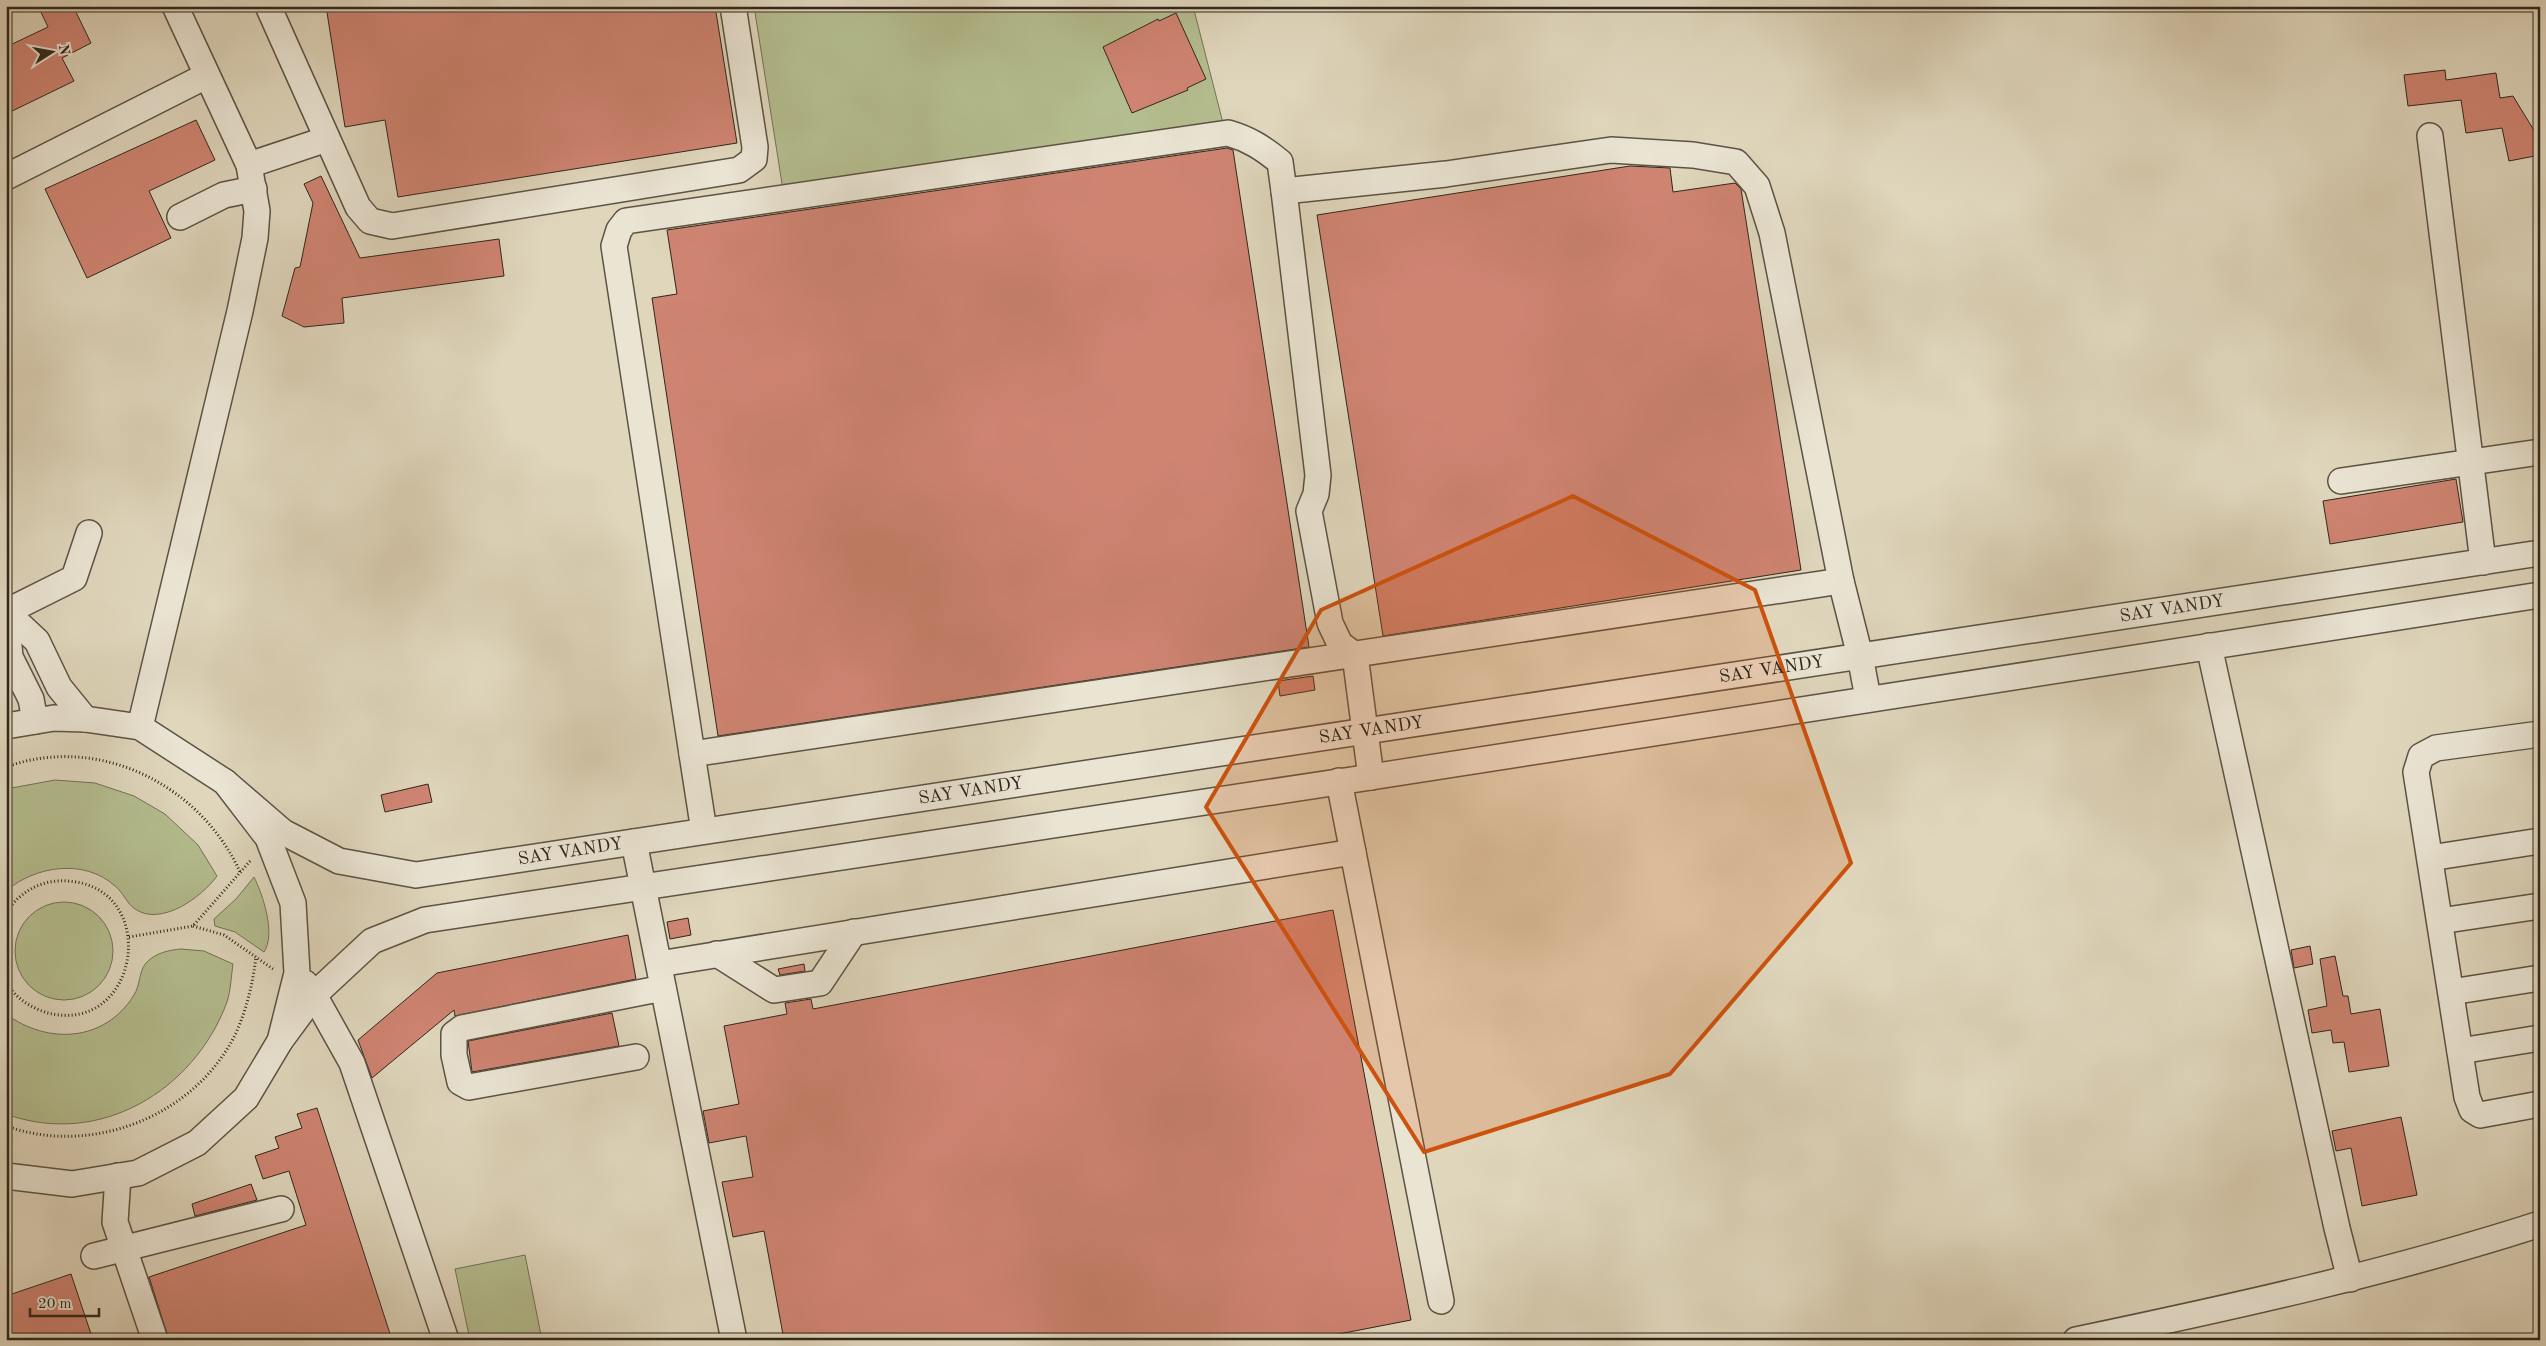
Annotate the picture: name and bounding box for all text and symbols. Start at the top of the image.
north arrow [28,28,78,78]
text: N [56,43,72,57]
street label: SAY VANDY [2118,592,2226,626]
street label: SAY VANDY [1718,653,1825,686]
street label: SAY VANDY [1318,713,1425,747]
street label: SAY VANDY [917,774,1024,808]
street label: SAY VANDY [517,835,624,868]
scale bar [30,1286,99,1318]
text: 20 m [38,1297,72,1312]

